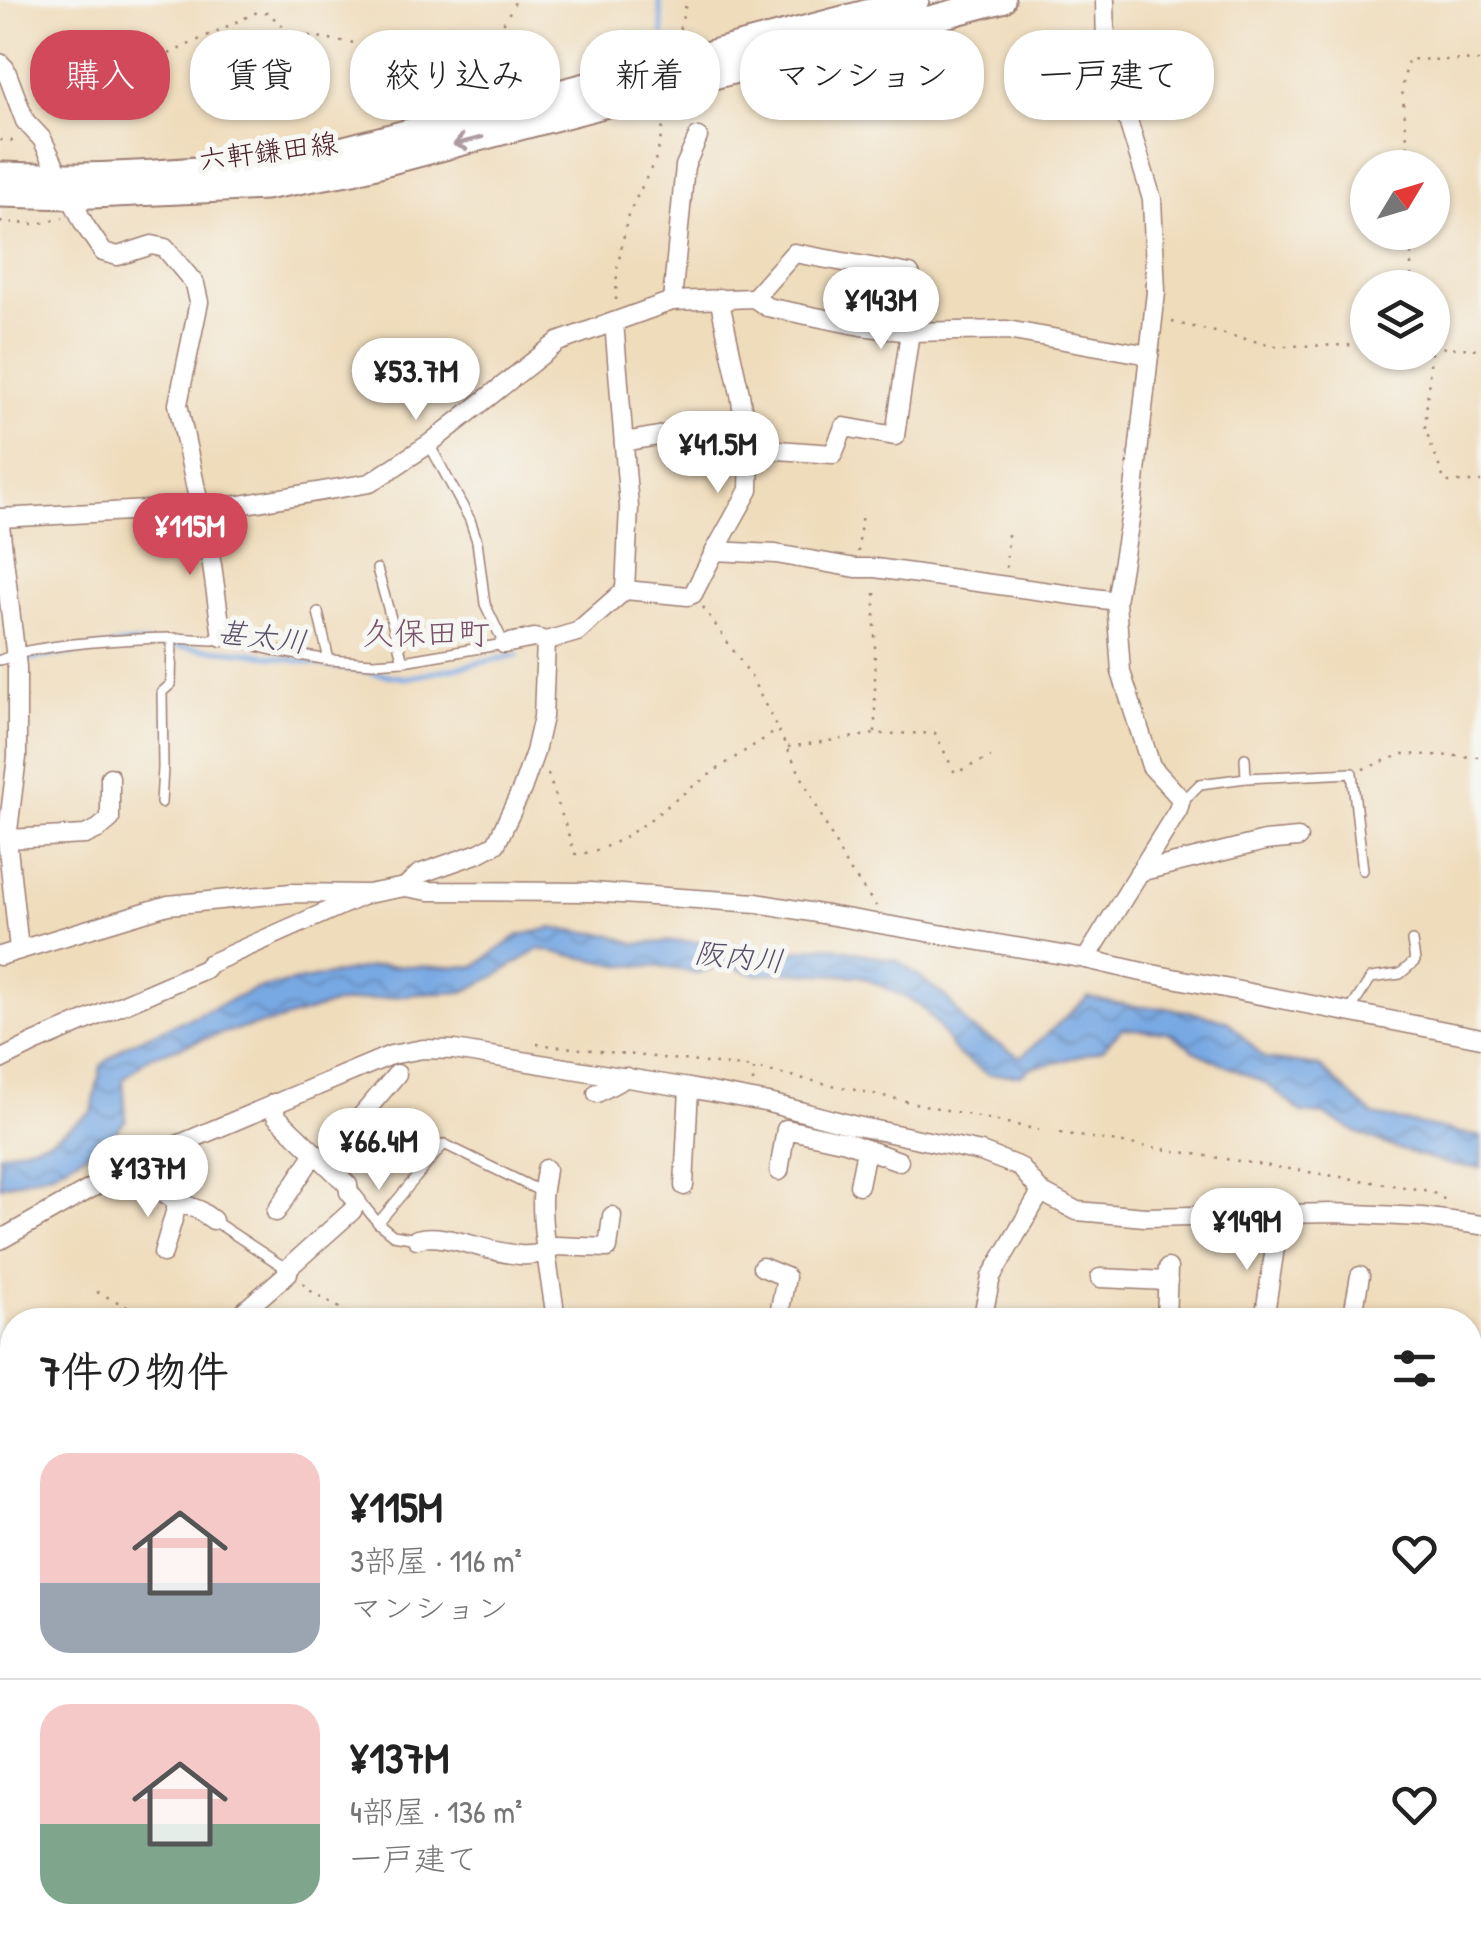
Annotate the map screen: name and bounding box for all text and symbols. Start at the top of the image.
chip: 購入 [30,30,170,120]
chip: 賃貸 [190,30,330,120]
chip: 絞り込み [350,30,560,120]
chip: 新着 [580,30,720,120]
chip: マンション [740,30,984,120]
chip: 一戸建て [1004,30,1214,120]
street label: 六軒鎌田線 [196,124,340,178]
one-way arrow [453,132,484,151]
north arrow [1350,150,1450,250]
map controls [1350,150,1450,370]
pin: ¥143M [811,267,951,352]
button: layers [1350,270,1450,370]
text: ¥143M [845,278,917,321]
pin: ¥53.7M [335,338,497,423]
text: ¥53.7M [374,349,458,392]
pin: ¥41.5M [637,411,799,496]
text: ¥41.5M [679,422,757,465]
pin: ¥115M [120,493,260,578]
text: ¥115M [155,504,225,547]
water label: 甚太川 [215,611,309,661]
district label: 久保田町 [362,611,490,654]
water label: 阪内川 [692,931,786,981]
pin: ¥66.4M [298,1108,460,1193]
text: ¥66.4M [340,1119,418,1162]
pin: ¥137M [78,1135,218,1220]
text: ¥137M [110,1146,186,1189]
pin: ¥149M [1177,1188,1317,1273]
text: ¥149M [1212,1199,1282,1242]
icon: filters [1387,1341,1442,1396]
text: 7件の物件 [40,1342,229,1399]
text: ¥115M [350,1478,443,1535]
icon: home [120,1493,240,1613]
icon: heart [1387,1526,1442,1581]
text: 3部屋 · 116 m² [350,1539,522,1582]
text: マンション [350,1586,509,1629]
text: ¥137M [350,1729,449,1786]
icon: home [120,1744,240,1864]
icon: heart [1387,1777,1442,1832]
text: 4部屋 · 136 m² [350,1790,522,1833]
text: 一戸建て [350,1837,478,1880]

